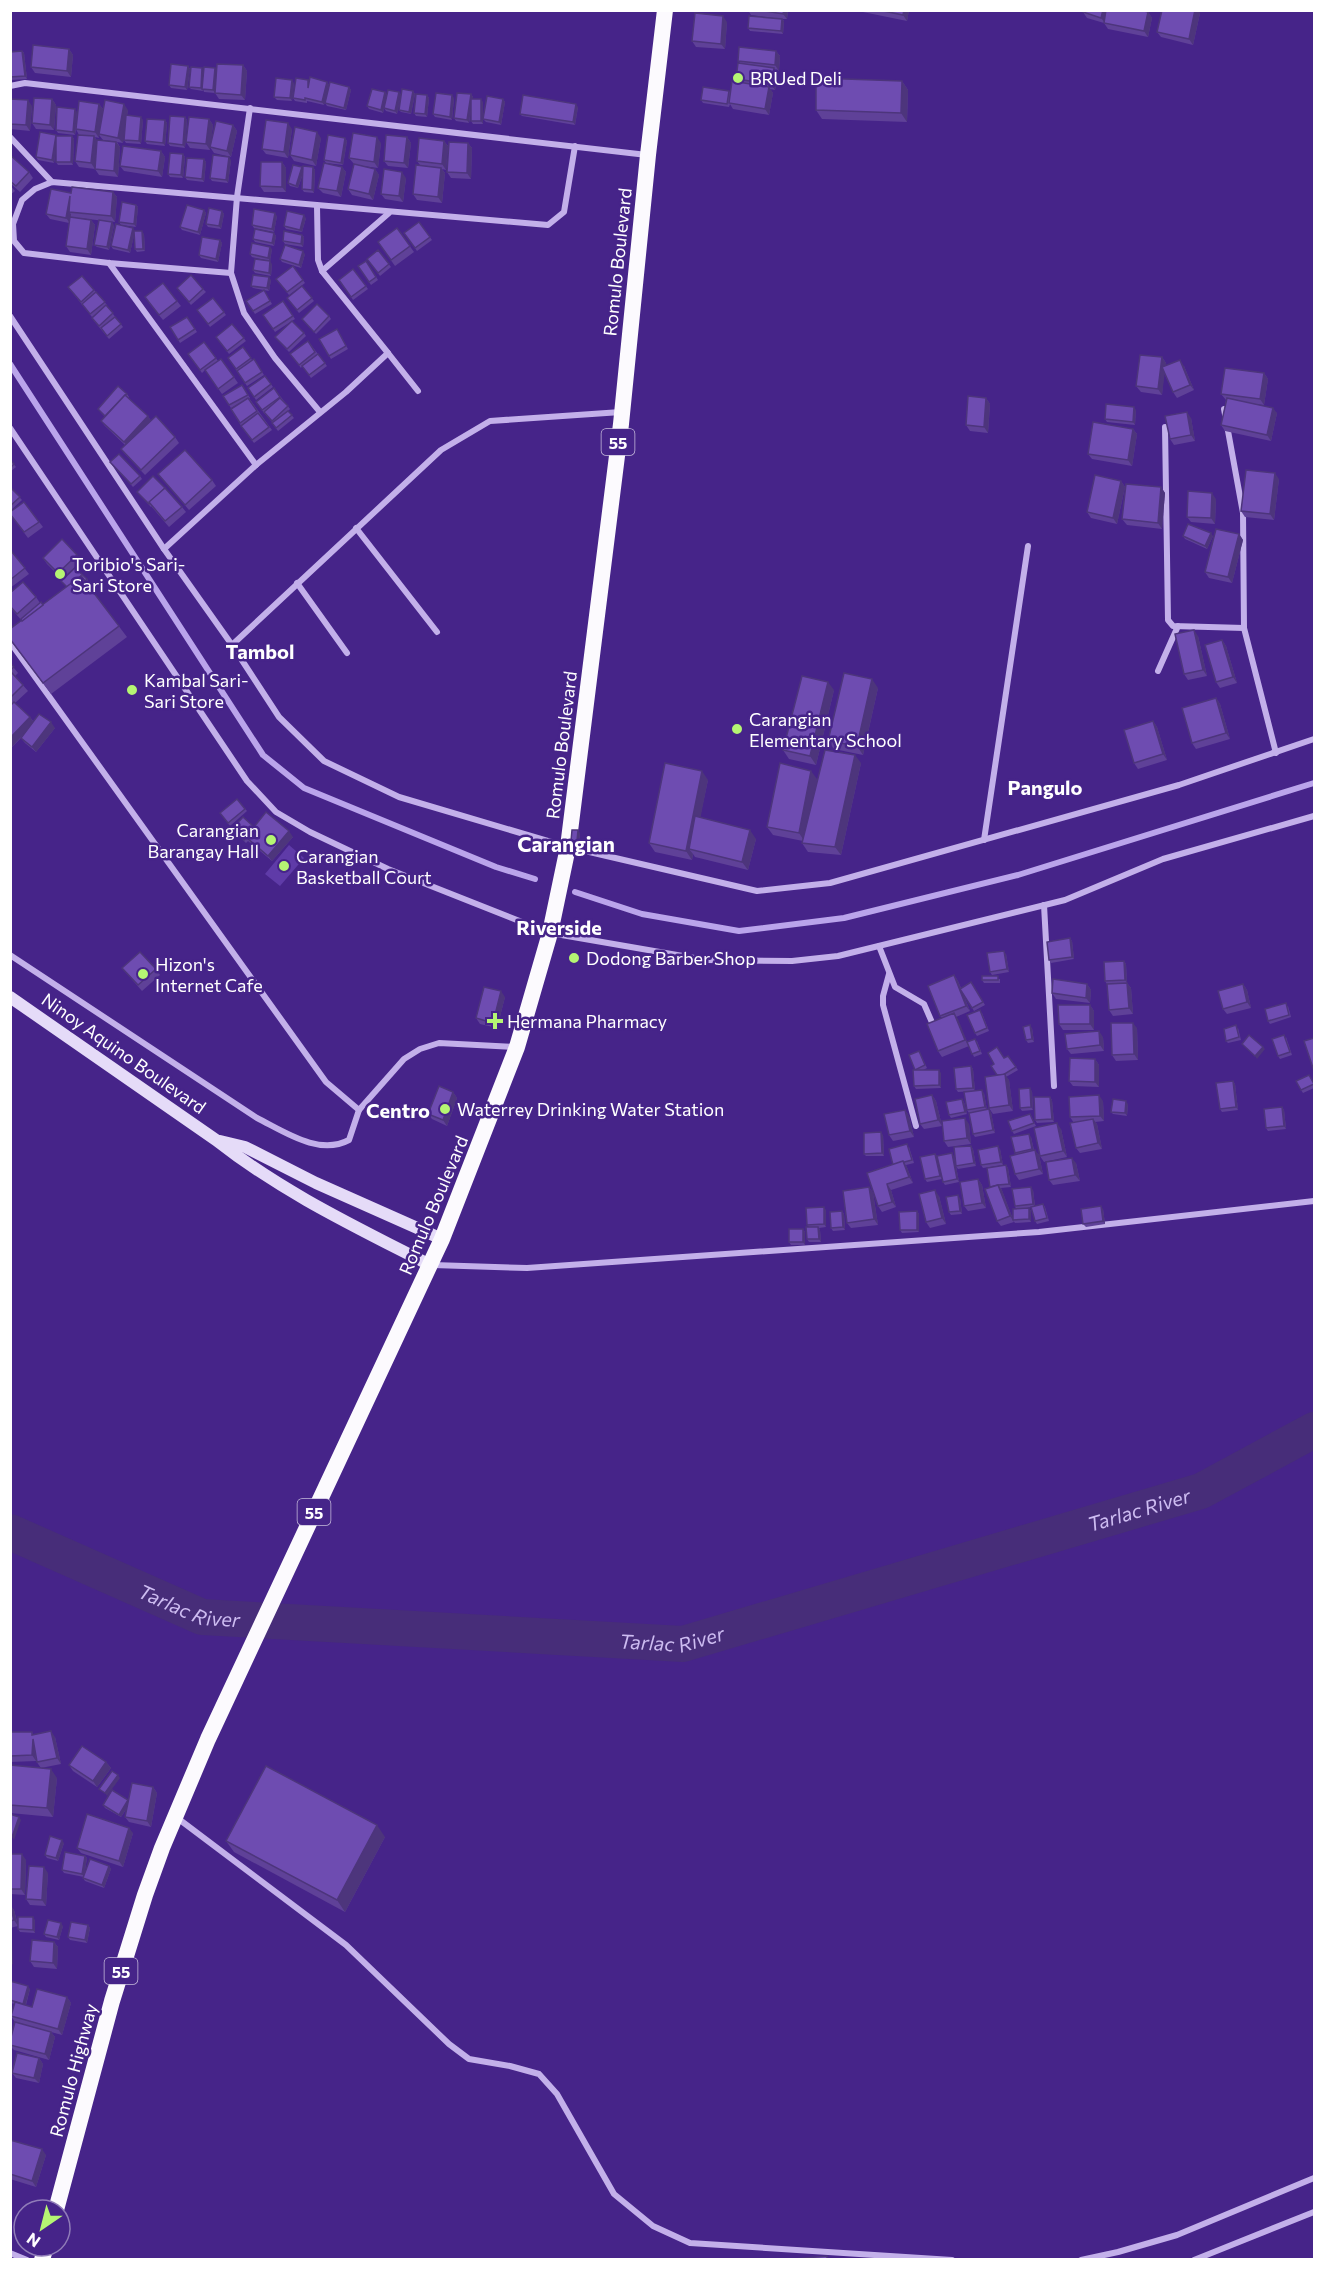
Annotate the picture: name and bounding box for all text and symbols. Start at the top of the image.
place label: BRUed Deli [750,67,842,89]
marker: BRUed Deli [731,71,745,85]
street label: Romulo Boulevard [598,187,636,337]
road number: 55 [602,429,634,455]
place label: Toribio's Sari- Sari Store [72,553,185,596]
marker: Toribio's Sari- Sari Store [53,567,67,581]
district label: Tambol [226,639,294,663]
place label: Kambal Sari- Sari Store [144,669,249,712]
street label: Romulo Boulevard [541,670,581,820]
marker: Kambal Sari- Sari Store [125,683,139,697]
place label: Carangian Elementary School [749,708,902,751]
marker: Carangian Elementary School [730,722,744,736]
district label: Pangulo [1008,775,1082,799]
place label: Carangian Barangay Hall [148,819,259,862]
district label: Carangian [517,831,615,856]
marker: Carangian Barangay Hall [264,833,278,847]
place label: Carangian Basketball Court [296,845,432,888]
marker: Carangian Basketball Court [277,859,291,873]
district label: Riverside [516,915,602,939]
place label: Dodong Barber Shop [586,947,756,969]
marker: Dodong Barber Shop [567,951,581,965]
place label: Hizon's Internet Cafe [155,953,263,996]
marker: Hizon's Internet Cafe [136,967,150,981]
street label: Ninoy Aquino Boulevard [38,988,210,1118]
place label: Hermana Pharmacy [507,1010,667,1032]
marker: Hermana Pharmacy [488,1014,502,1028]
district label: Centro [366,1098,430,1122]
place label: Waterrey Drinking Water Station [457,1098,724,1120]
marker: Waterrey Drinking Water Station [438,1102,452,1116]
street label: Romulo Boulevard [394,1132,472,1278]
water label: Tarlac River [1085,1483,1194,1536]
road number: 55 [298,1499,330,1525]
water label: Tarlac River [135,1579,242,1631]
water label: Tarlac River [619,1620,728,1657]
road number: 55 [104,1958,138,1984]
street label: Romulo Highway [45,2001,101,2139]
north arrow [12,2198,72,2258]
text: N [23,2229,43,2252]

